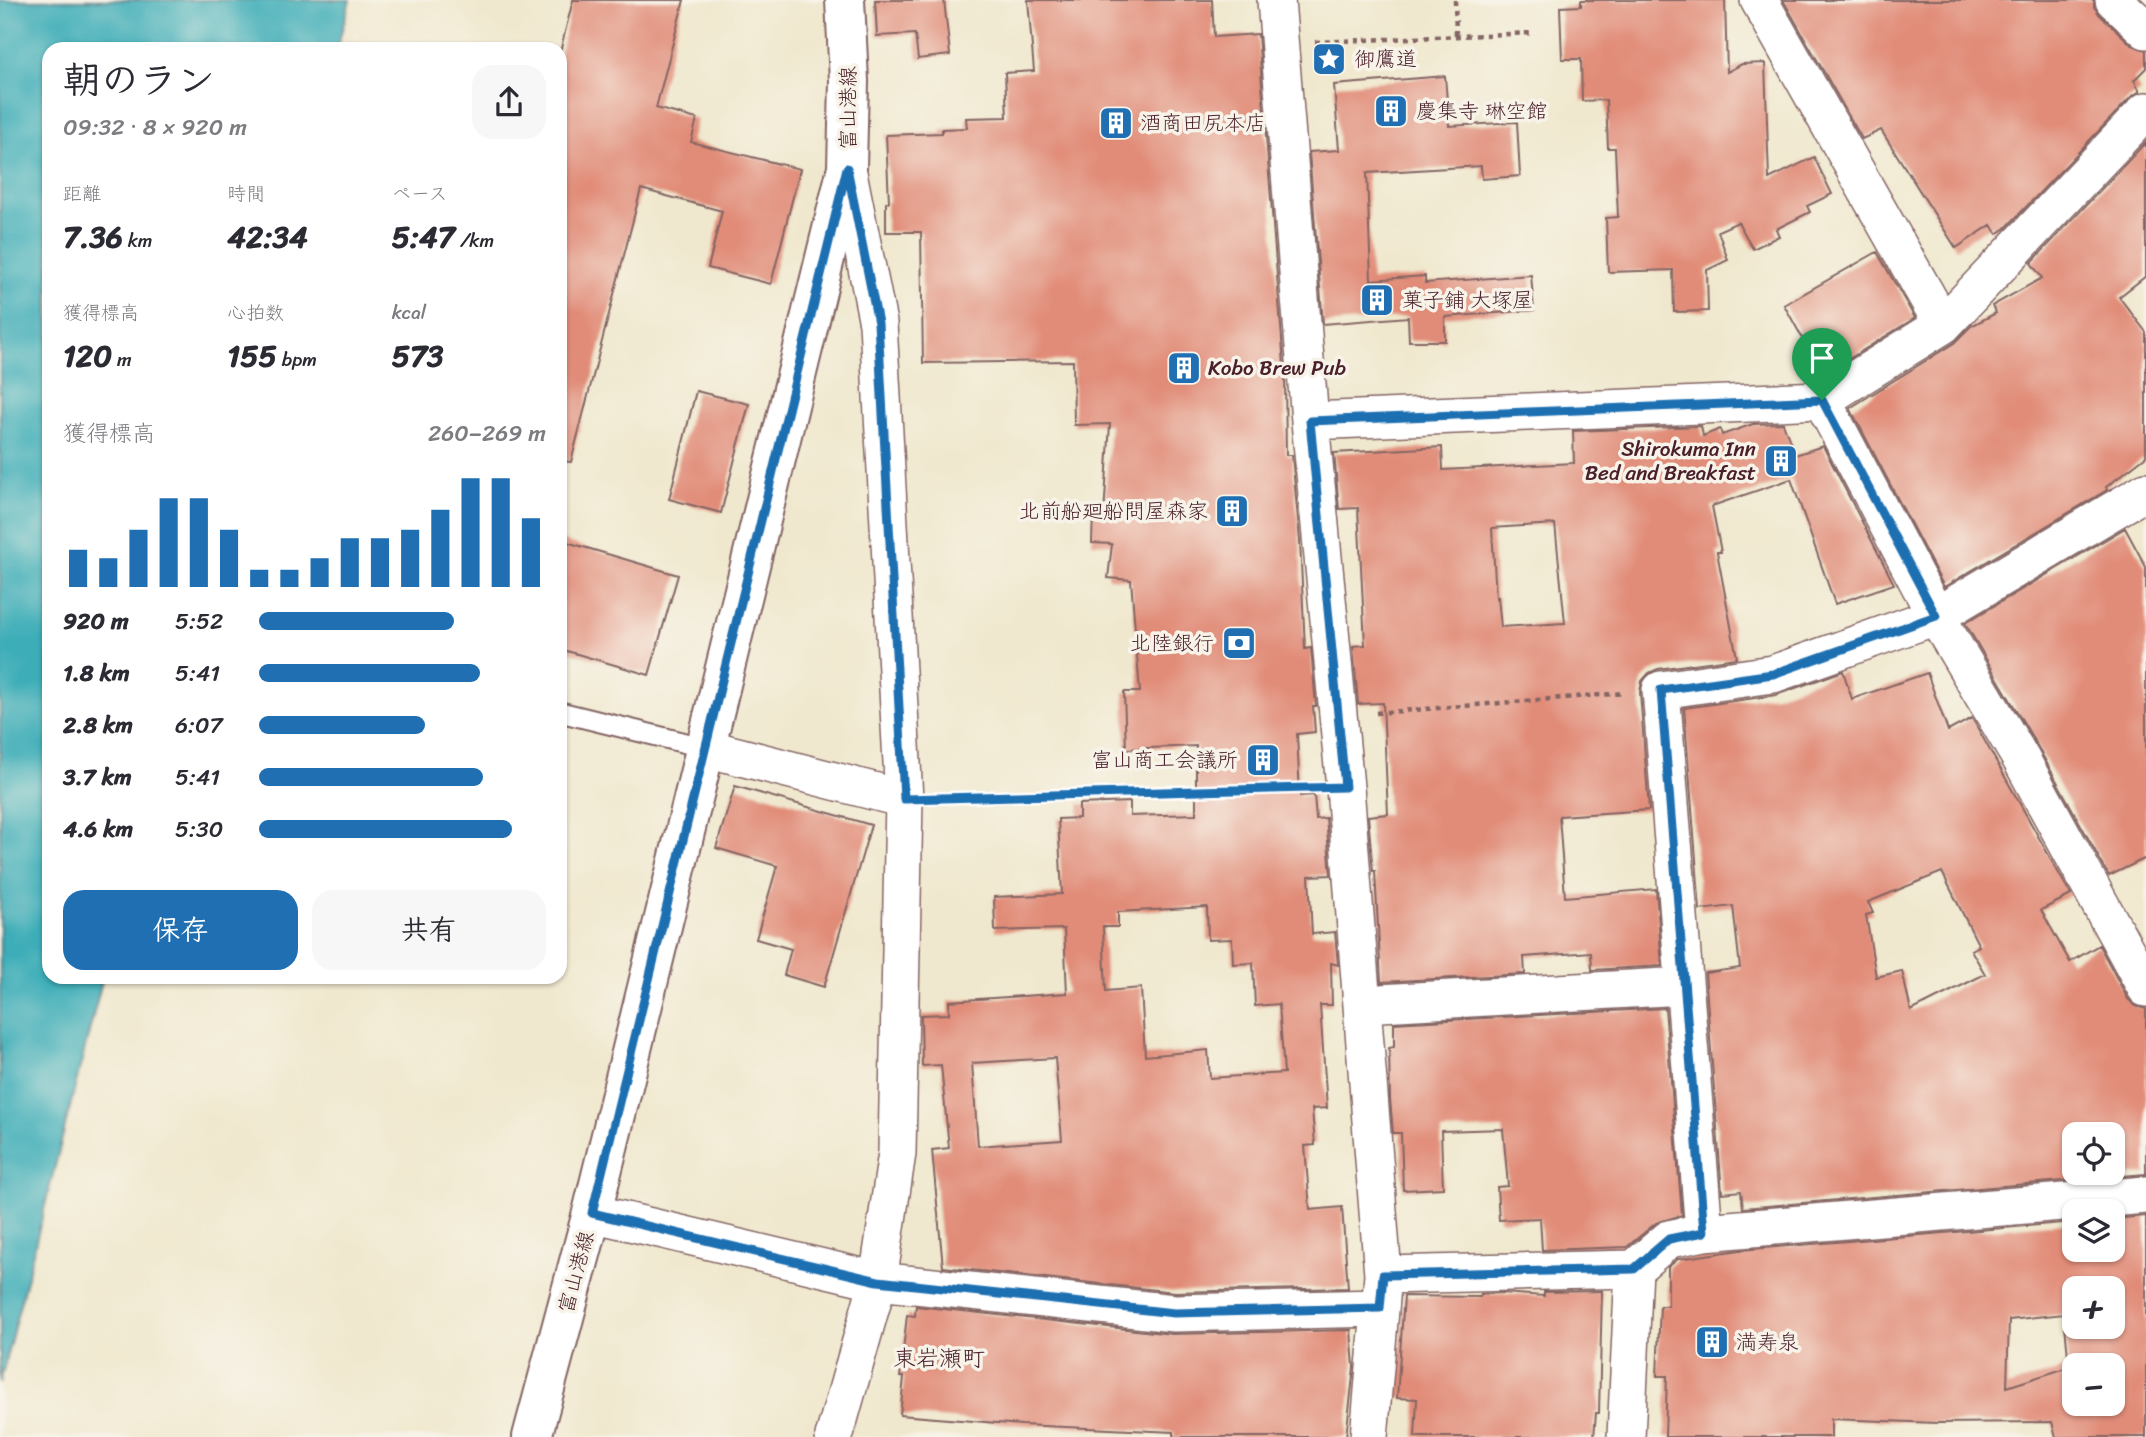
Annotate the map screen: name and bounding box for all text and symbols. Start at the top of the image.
place icon: 御鷹道 [1310,40,1348,78]
place label: 御鷹道 [1354,40,1417,78]
text: 朝のラン [63,47,215,114]
button: share [472,65,546,139]
street label: 富山港線 [829,66,867,150]
building icon: 慶集寺 琳空館 [1372,92,1410,130]
place label: 慶集寺 琳空館 [1416,92,1547,130]
building icon: 酒商田尻本店 [1097,104,1135,142]
place label: 酒商田尻本店 [1140,104,1266,142]
text: 09:32 · 8 × 920 m [63,107,247,148]
text: 距離 [63,177,101,210]
text: 時間 [227,177,265,210]
text: ペース [392,177,448,210]
text: 7.36 [63,210,123,264]
text: 42:34 [227,210,308,264]
text: 5:47 [392,210,455,264]
text: km [123,224,152,257]
text: /km [455,224,494,257]
building icon: 菓子鋪 大塚屋 [1358,281,1396,319]
place label: 菓子鋪 大塚屋 [1402,281,1533,319]
text: 獲得標高 [63,296,139,329]
text: 心拍数 [227,296,284,329]
text: kcal [392,296,426,329]
pin [1792,328,1852,400]
text: 120 [63,329,112,383]
text: 155 [227,329,277,383]
text: 573 [392,329,444,383]
icon: arrive [1803,339,1841,377]
text: m [112,343,132,376]
text: bpm [277,343,317,376]
building icon: Kobo Brew Pub [1165,349,1203,387]
place label: Kobo Brew Pub [1208,349,1347,387]
text: 獲得標高 [63,413,155,454]
text: 260–269 m [428,413,546,454]
place label: Shirokuma Inn Bed and Breakfast [1585,430,1756,492]
building icon: Shirokuma Inn Bed and Breakfast [1762,442,1800,480]
place label: 北前船廻船問屋森家 [1019,492,1208,530]
building icon: 北前船廻船問屋森家 [1213,492,1251,530]
text: 920 m [63,601,129,642]
text: 5:52 [175,601,223,642]
place label: 北陸銀行 [1130,624,1214,662]
bank icon: 北陸銀行 [1220,624,1258,662]
text: 1.8 km [63,653,130,694]
text: 5:41 [175,653,220,694]
text: 2.8 km [63,705,133,746]
text: 6:07 [175,705,223,746]
place label: 富山商工会議所 [1091,741,1238,779]
building icon: 富山商工会議所 [1244,741,1282,779]
text: 3.7 km [63,757,132,798]
text: 5:41 [175,757,220,798]
text: 4.6 km [63,809,133,850]
text: 5:30 [175,809,223,850]
button: 保存 [63,890,298,970]
button: 共有 [312,890,546,970]
map controls [2062,1122,2125,1416]
button: locate [2062,1122,2125,1185]
button: layers [2062,1199,2125,1262]
street label: 富山港線 [547,1227,605,1317]
button: + [2062,1276,2125,1339]
building icon: 満寿泉 [1693,1323,1731,1361]
place label: 満寿泉 [1736,1323,1799,1361]
district label: 東岩瀬町 [893,1338,985,1379]
button: − [2062,1353,2125,1416]

